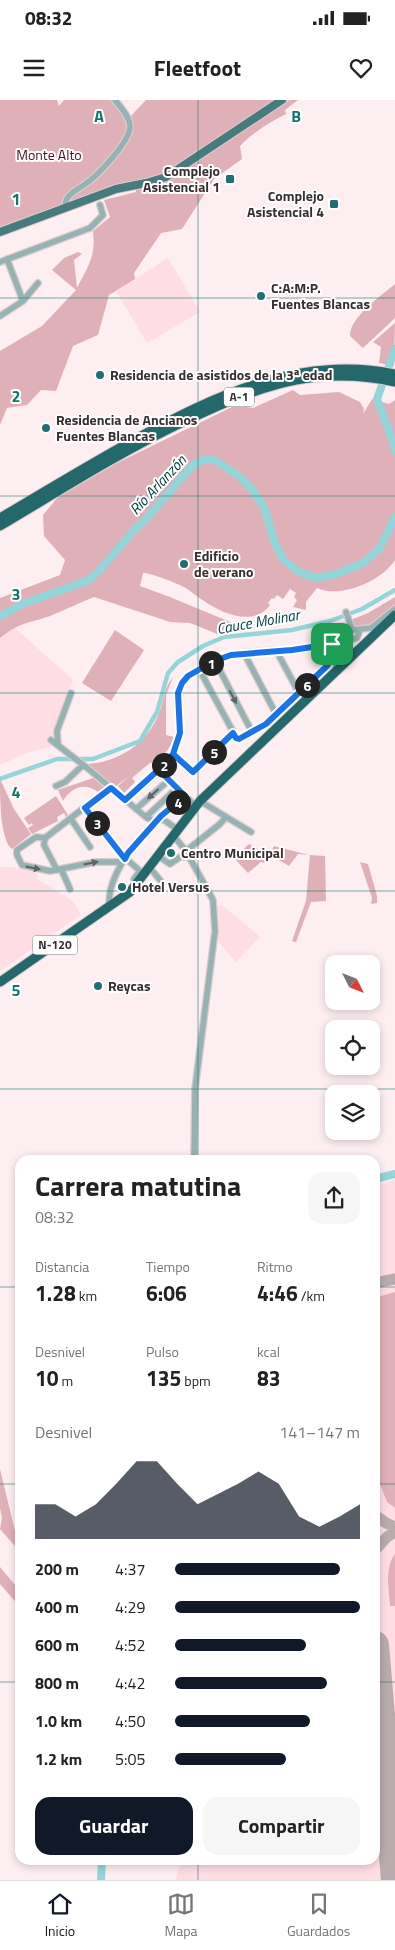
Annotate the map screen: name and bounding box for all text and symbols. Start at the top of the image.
text: 08:32 [25,3,72,32]
text: Fleetfoot [154,51,241,85]
icon: menu [20,54,48,82]
icon: heart [347,54,375,82]
text: A [94,104,104,128]
text: B [291,104,301,128]
park label: Monte Alto [16,144,82,165]
place label: Complejo Asistencial 1 [143,160,220,197]
marker: Complejo Asistencial 1 [224,173,236,185]
place label: Complejo Asistencial 4 [247,185,324,222]
text: 1 [12,187,20,211]
marker: Complejo Asistencial 4 [328,198,340,210]
place label: C:A:M:P. Fuentes Blancas [271,277,370,314]
marker: C:A:M:P. Fuentes Blancas [255,290,267,302]
place label: Residencia de asistidos de la 3ª edad [110,364,332,385]
marker: Residencia de asistidos de la 3ª edad [94,369,106,381]
text: 2 [12,384,20,408]
road number: A-1 [224,388,254,406]
place label: Residencia de Ancianos Fuentes Blancas [56,409,198,446]
marker: Residencia de Ancianos Fuentes Blancas [40,422,52,434]
water label: Río Arlanzón [124,449,192,520]
place label: Edificio de verano [194,545,253,582]
marker: Edificio de verano [178,558,190,570]
text: 3 [12,582,20,606]
water label: Cauce Molinar [215,603,303,640]
pin [311,623,353,665]
icon: arrive [318,630,346,658]
pin: 1 [198,650,224,676]
text: 1 [208,653,215,674]
pin: 6 [294,672,320,698]
text: 6 [304,675,311,696]
one-way arrow [229,689,237,704]
pin: 5 [202,740,226,764]
text: 5 [211,742,218,763]
pin: 2 [152,752,176,778]
text: 2 [161,755,168,776]
text: 4 [12,780,21,804]
one-way arrow [146,789,159,800]
pin: 4 [166,790,190,814]
text: 4 [175,792,182,813]
pin: 3 [84,810,110,836]
text: 3 [94,813,101,834]
place label: Centro Municipal [181,842,284,863]
marker: Centro Municipal [165,847,177,859]
one-way arrow [84,859,99,867]
one-way arrow [25,864,41,872]
place label: Hotel Versus [132,876,210,897]
marker: Hotel Versus [116,881,128,893]
road number: N-120 [32,936,78,954]
north arrow [325,955,380,1010]
map controls [325,955,380,1140]
place label: Reycas [108,975,151,996]
text: 5 [12,978,21,1002]
marker: Reycas [92,980,104,992]
button: locate [325,1020,380,1075]
button: layers [325,1085,380,1140]
text: Carrera matutina [35,1164,241,1207]
button: share [308,1172,360,1224]
text: 08:32 [35,1205,74,1229]
text: Distancia [35,1256,89,1277]
text: Tiempo [146,1256,190,1277]
text: Ritmo [257,1256,293,1277]
text: 1.28 [35,1277,76,1309]
text: 6:06 [146,1277,187,1309]
text: 4:46 [257,1277,298,1309]
text: km [76,1285,97,1306]
text: /km [298,1285,325,1306]
text: Desnivel [35,1341,85,1362]
text: Pulso [146,1341,179,1362]
text: kcal [257,1341,280,1362]
text: 10 [35,1362,59,1394]
text: 135 [146,1362,181,1394]
text: 83 [257,1362,281,1394]
text: m [59,1370,73,1391]
text: bpm [181,1370,211,1391]
text: Desnivel [35,1420,92,1444]
text: 141–147 m [279,1420,360,1444]
text: 200 m [35,1557,79,1581]
text: 4:37 [115,1557,145,1581]
text: 400 m [35,1595,79,1619]
text: 4:29 [115,1595,145,1619]
text: 600 m [35,1633,79,1657]
text: 4:52 [115,1633,145,1657]
text: 800 m [35,1671,79,1695]
text: 4:42 [115,1671,145,1695]
text: 1.0 km [35,1709,82,1733]
text: 4:50 [115,1709,145,1733]
text: 1.2 km [35,1747,82,1771]
text: 5:05 [115,1747,145,1771]
button: Guardar [35,1797,193,1855]
button: Compartir [203,1797,360,1855]
tab: Inicio [45,1890,75,1941]
tab: Mapa [164,1890,198,1941]
tab: Guardados [287,1890,350,1941]

